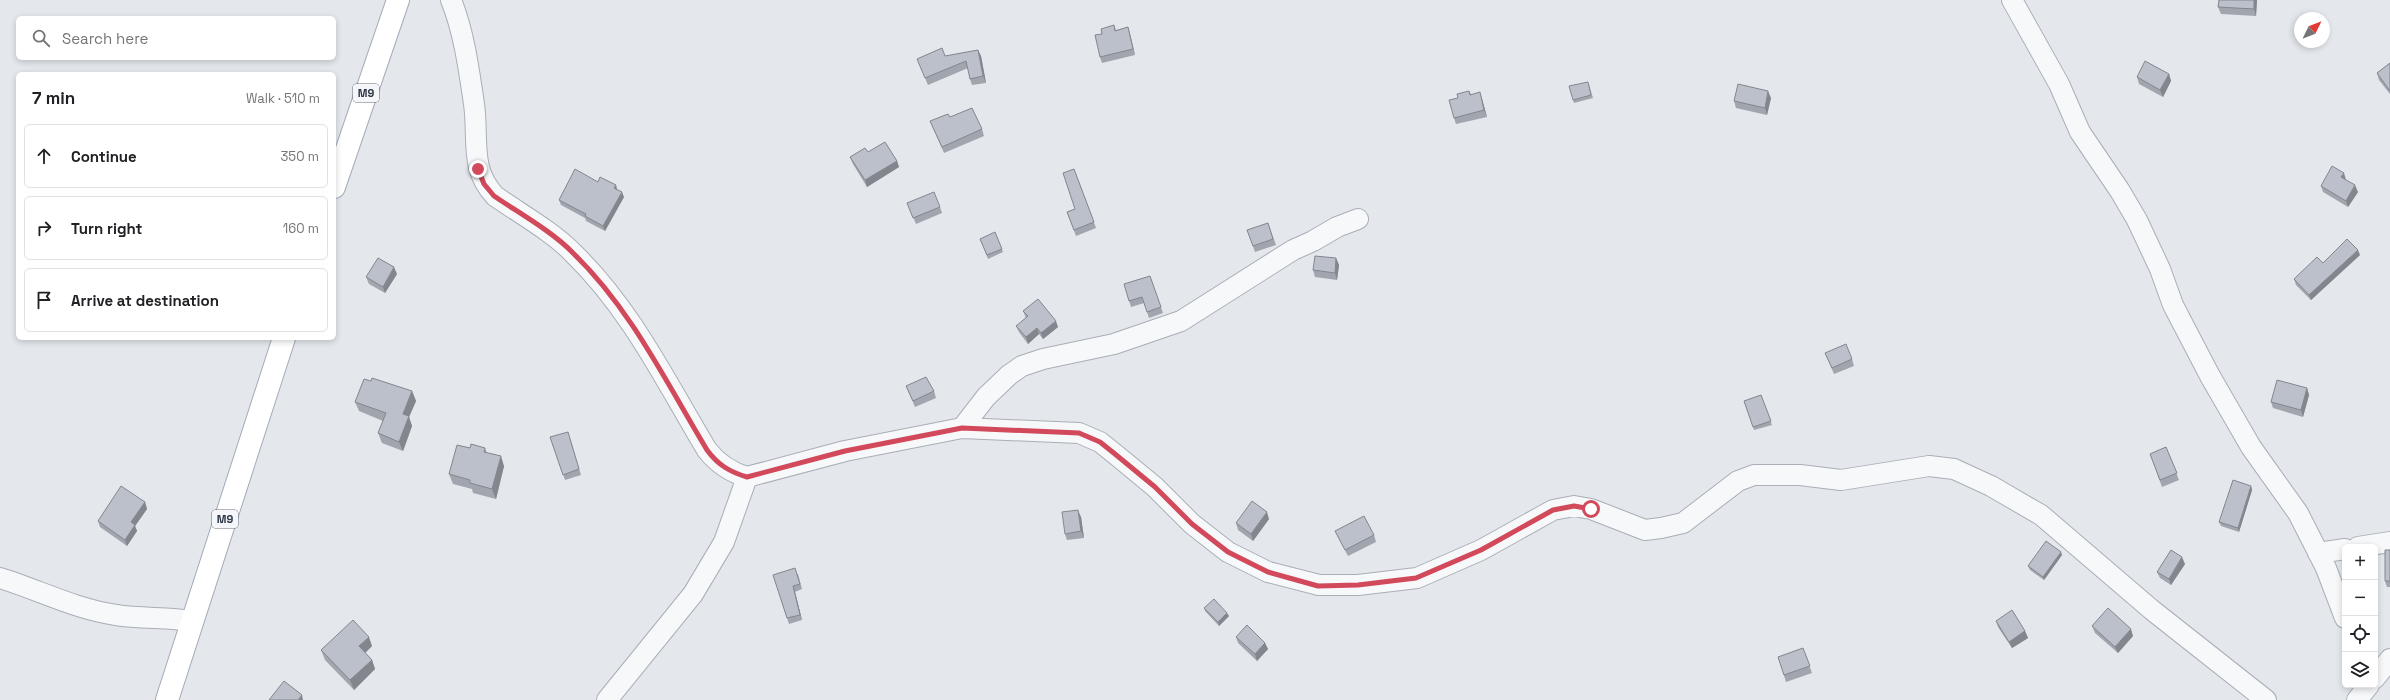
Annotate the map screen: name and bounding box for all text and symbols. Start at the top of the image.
north arrow [2294,12,2330,48]
search box [16,16,336,60]
icon: search [30,27,52,49]
text: Search here [62,29,148,48]
road number: M9 [353,84,379,102]
text: 7 min [32,87,75,109]
text: Walk · 510 m [246,90,320,107]
icon: ahead [33,145,55,167]
text: Continue [71,147,137,166]
text: 350 m [281,148,319,165]
route end [469,160,487,178]
icon: right [33,217,55,239]
text: Turn right [71,219,142,238]
text: 160 m [283,220,319,237]
icon: arrive [33,289,55,311]
text: Arrive at destination [71,291,219,310]
route start [1582,500,1600,518]
road number: M9 [212,510,238,528]
map controls [2342,544,2378,688]
button: + [2342,544,2378,580]
button: − [2342,580,2378,616]
button: locate [2342,616,2378,652]
button: layers [2342,652,2378,688]

